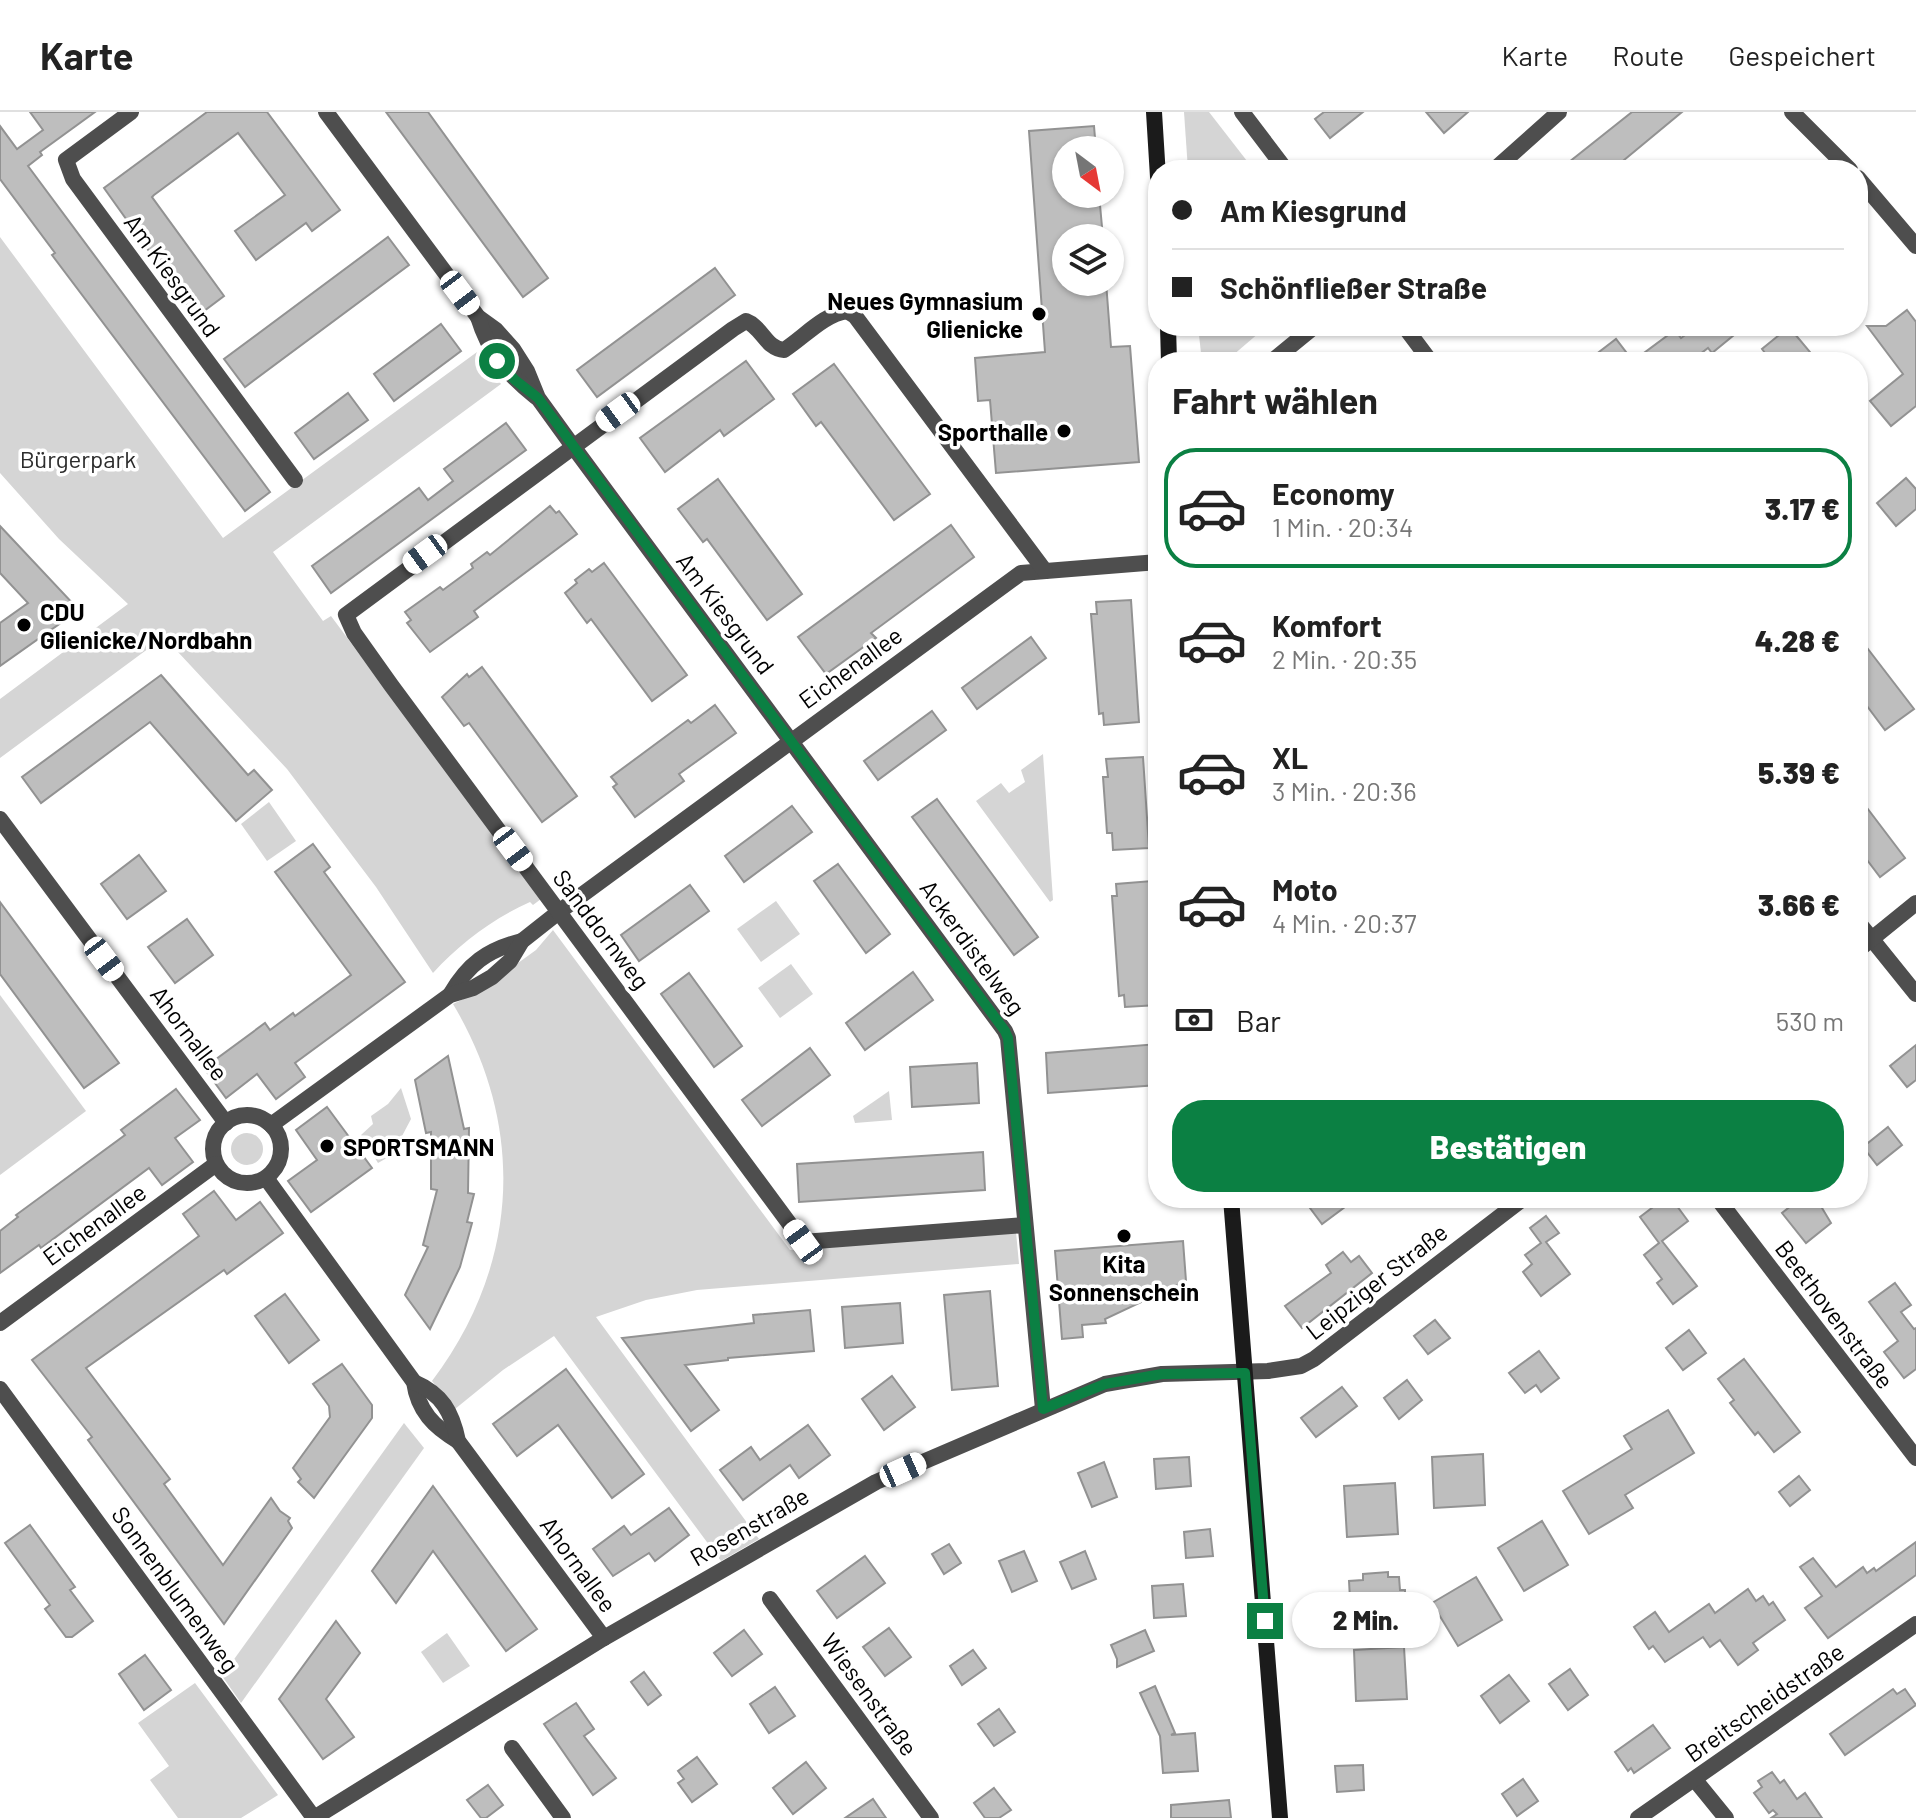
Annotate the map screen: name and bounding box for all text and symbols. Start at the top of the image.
text: Karte [40,32,134,78]
text: Karte [1502,38,1568,72]
text: Route [1612,38,1684,72]
text: Gespeichert [1728,38,1876,72]
north arrow [1052,136,1124,208]
map controls [1052,136,1124,296]
text: Am Kiesgrund [1220,192,1407,228]
street label: Am Kiesgrund [119,208,227,342]
button: layers [1052,224,1124,296]
car [436,267,484,319]
text: Schönfließer Straße [1220,269,1487,305]
place label: Neues Gymnasium Glienicke [827,286,1023,343]
marker: Neues Gymnasium Glienicke [1030,305,1048,323]
route start [479,343,515,379]
text: Fahrt wählen [1172,378,1378,421]
car [592,388,644,436]
place label: Sporthalle [938,417,1048,446]
marker: Sporthalle [1055,422,1073,440]
park label: Bürgerpark [20,444,136,473]
icon: car [1176,472,1248,544]
text: Economy [1272,475,1395,511]
text: 3.17 € [1765,490,1840,526]
text: 1 Min. · 20:34 [1272,511,1413,542]
car [399,530,451,578]
street label: Am Kiesgrund [671,547,781,679]
place label: CDU Glienicke/Nordbahn [40,597,252,654]
icon: car [1176,604,1248,676]
text: Komfort [1272,607,1382,643]
marker: CDU Glienicke/Nordbahn [15,616,33,634]
street label: Eichenallee [793,620,907,714]
text: 4.28 € [1755,622,1840,658]
text: 2 Min. · 20:35 [1272,643,1417,674]
icon: car [1176,736,1248,808]
text: XL [1272,739,1308,775]
text: 5.39 € [1758,754,1840,790]
text: 3 Min. · 20:36 [1272,775,1417,806]
car [489,823,537,875]
street label: Sanddornweg [548,863,656,995]
icon: car [1176,868,1248,940]
text: Moto [1272,871,1338,907]
street label: Ackerdistelweg [914,874,1032,1020]
text: 3.66 € [1758,886,1840,922]
text: 4 Min. · 20:37 [1272,907,1416,938]
car [80,933,128,985]
street label: Ahornallee [145,980,235,1086]
icon: cash [1172,998,1216,1042]
text: Bar [1236,1002,1281,1038]
text: 530 m [1776,1005,1844,1036]
button: Bestätigen [1172,1100,1844,1192]
place label: SPORTSMANN [343,1132,494,1161]
marker: SPORTSMANN [318,1137,336,1155]
street label: Eichenallee [37,1177,151,1271]
car [779,1216,827,1268]
street label: Leipziger Straße [1299,1217,1453,1345]
marker: Kita Sonnenschein [1115,1227,1133,1245]
street label: Beethovenstraße [1770,1234,1900,1394]
place label: Kita Sonnenschein [1049,1249,1199,1306]
car [876,1449,930,1491]
street label: Rosenstraße [684,1480,814,1572]
street label: Sonnenblumenweg [106,1500,246,1678]
street label: Ahornallee [535,1511,623,1617]
callout: 2 Min. [1293,1593,1441,1649]
route end [1247,1603,1283,1639]
text: 2 Min. [1333,1604,1399,1635]
street label: Wiesenstraße [816,1627,924,1761]
street label: Breitscheidstraße [1679,1636,1849,1768]

